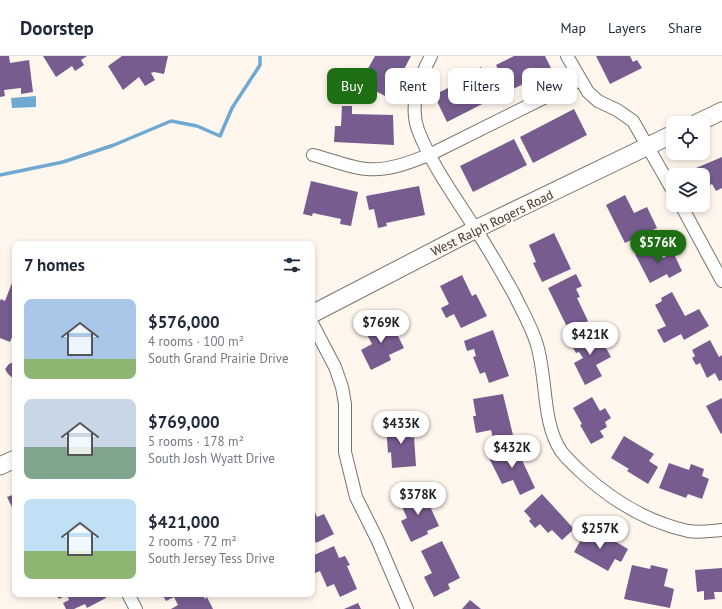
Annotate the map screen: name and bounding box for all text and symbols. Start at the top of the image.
text: Doorstep [20,16,94,40]
text: Map [560,19,586,37]
text: Layers [608,19,646,37]
text: Share [668,19,702,37]
chip: Buy [327,68,377,104]
chip: Rent [385,68,440,104]
chip: Filters [448,68,514,104]
chip: New [522,68,577,104]
map controls [666,116,710,212]
button: locate [666,116,710,160]
button: layers [666,168,710,212]
street label: West Ralph Rogers Road [428,186,556,260]
pin: $576K [630,230,686,264]
text: $576K [639,234,677,251]
text: 7 homes [24,254,85,276]
icon: filters [281,254,303,276]
pin: $769K [353,310,409,344]
text: $576,000 [148,311,220,333]
text: $769K [362,314,400,331]
icon: home [56,315,104,363]
pin: $421K [562,322,618,356]
text: $421K [571,326,609,343]
text: 4 rooms · 100 m² [148,333,244,350]
text: South Grand Prairie Drive [148,350,289,367]
text: $769,000 [148,411,220,433]
pin: $433K [373,411,429,445]
icon: home [56,415,104,463]
text: $433K [382,415,420,432]
text: 5 rooms · 178 m² [148,433,244,450]
pin: $432K [484,435,540,469]
text: $432K [493,439,531,456]
text: South Josh Wyatt Drive [148,450,275,467]
pin: $378K [390,482,446,516]
text: $378K [399,486,437,503]
text: $421,000 [148,511,220,533]
icon: home [56,515,104,563]
pin: $257K [572,516,628,550]
text: $257K [581,520,619,537]
text: 2 rooms · 72 m² [148,533,237,550]
text: South Jersey Tess Drive [148,550,275,567]

